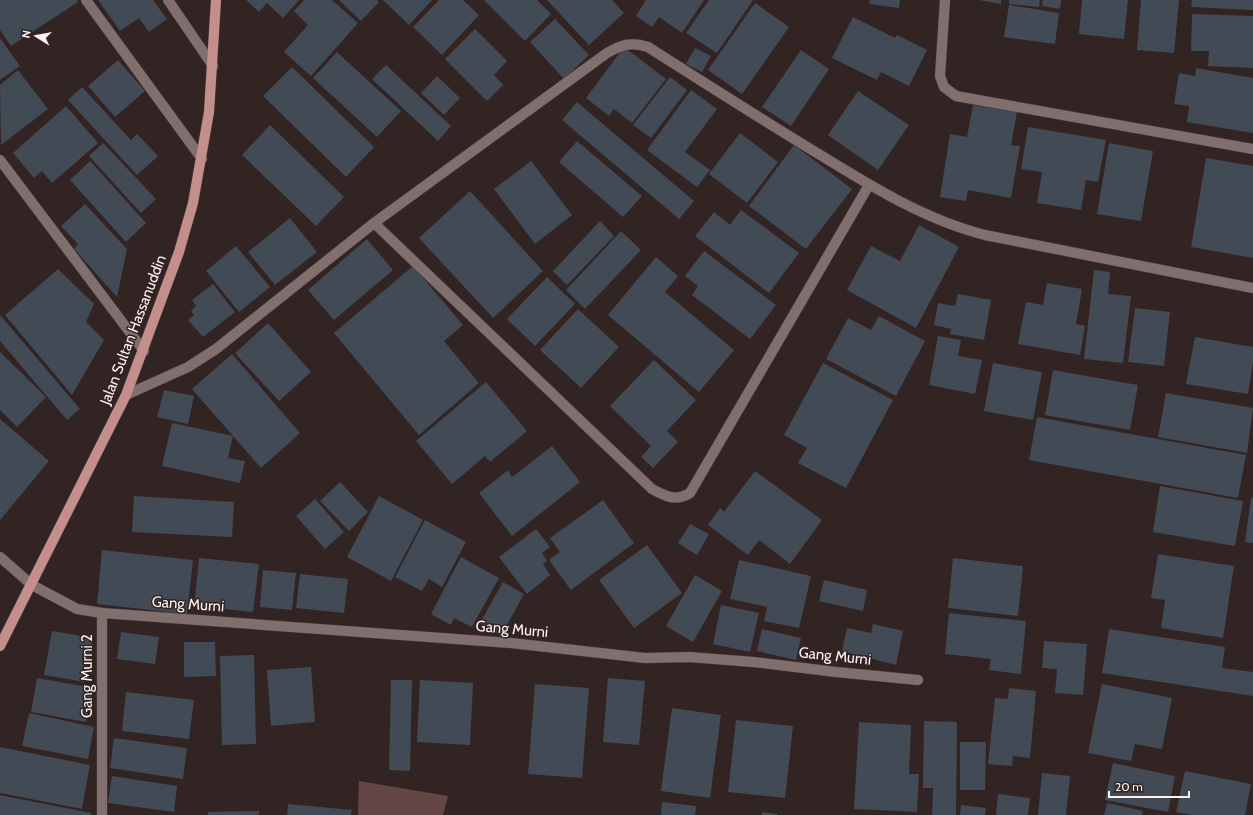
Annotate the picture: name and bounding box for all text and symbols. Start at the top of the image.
north arrow [16,16,56,56]
text: N [19,29,34,39]
street label: Jalan Sultan Hassanuddin [96,253,170,408]
street label: Gang Murni [151,592,225,616]
street label: Gang Murni [475,617,549,641]
street label: Gang Murni 2 [78,634,96,718]
street label: Gang Murni [798,643,872,669]
scale bar [1109,773,1189,799]
text: 20 m [1115,779,1143,794]

